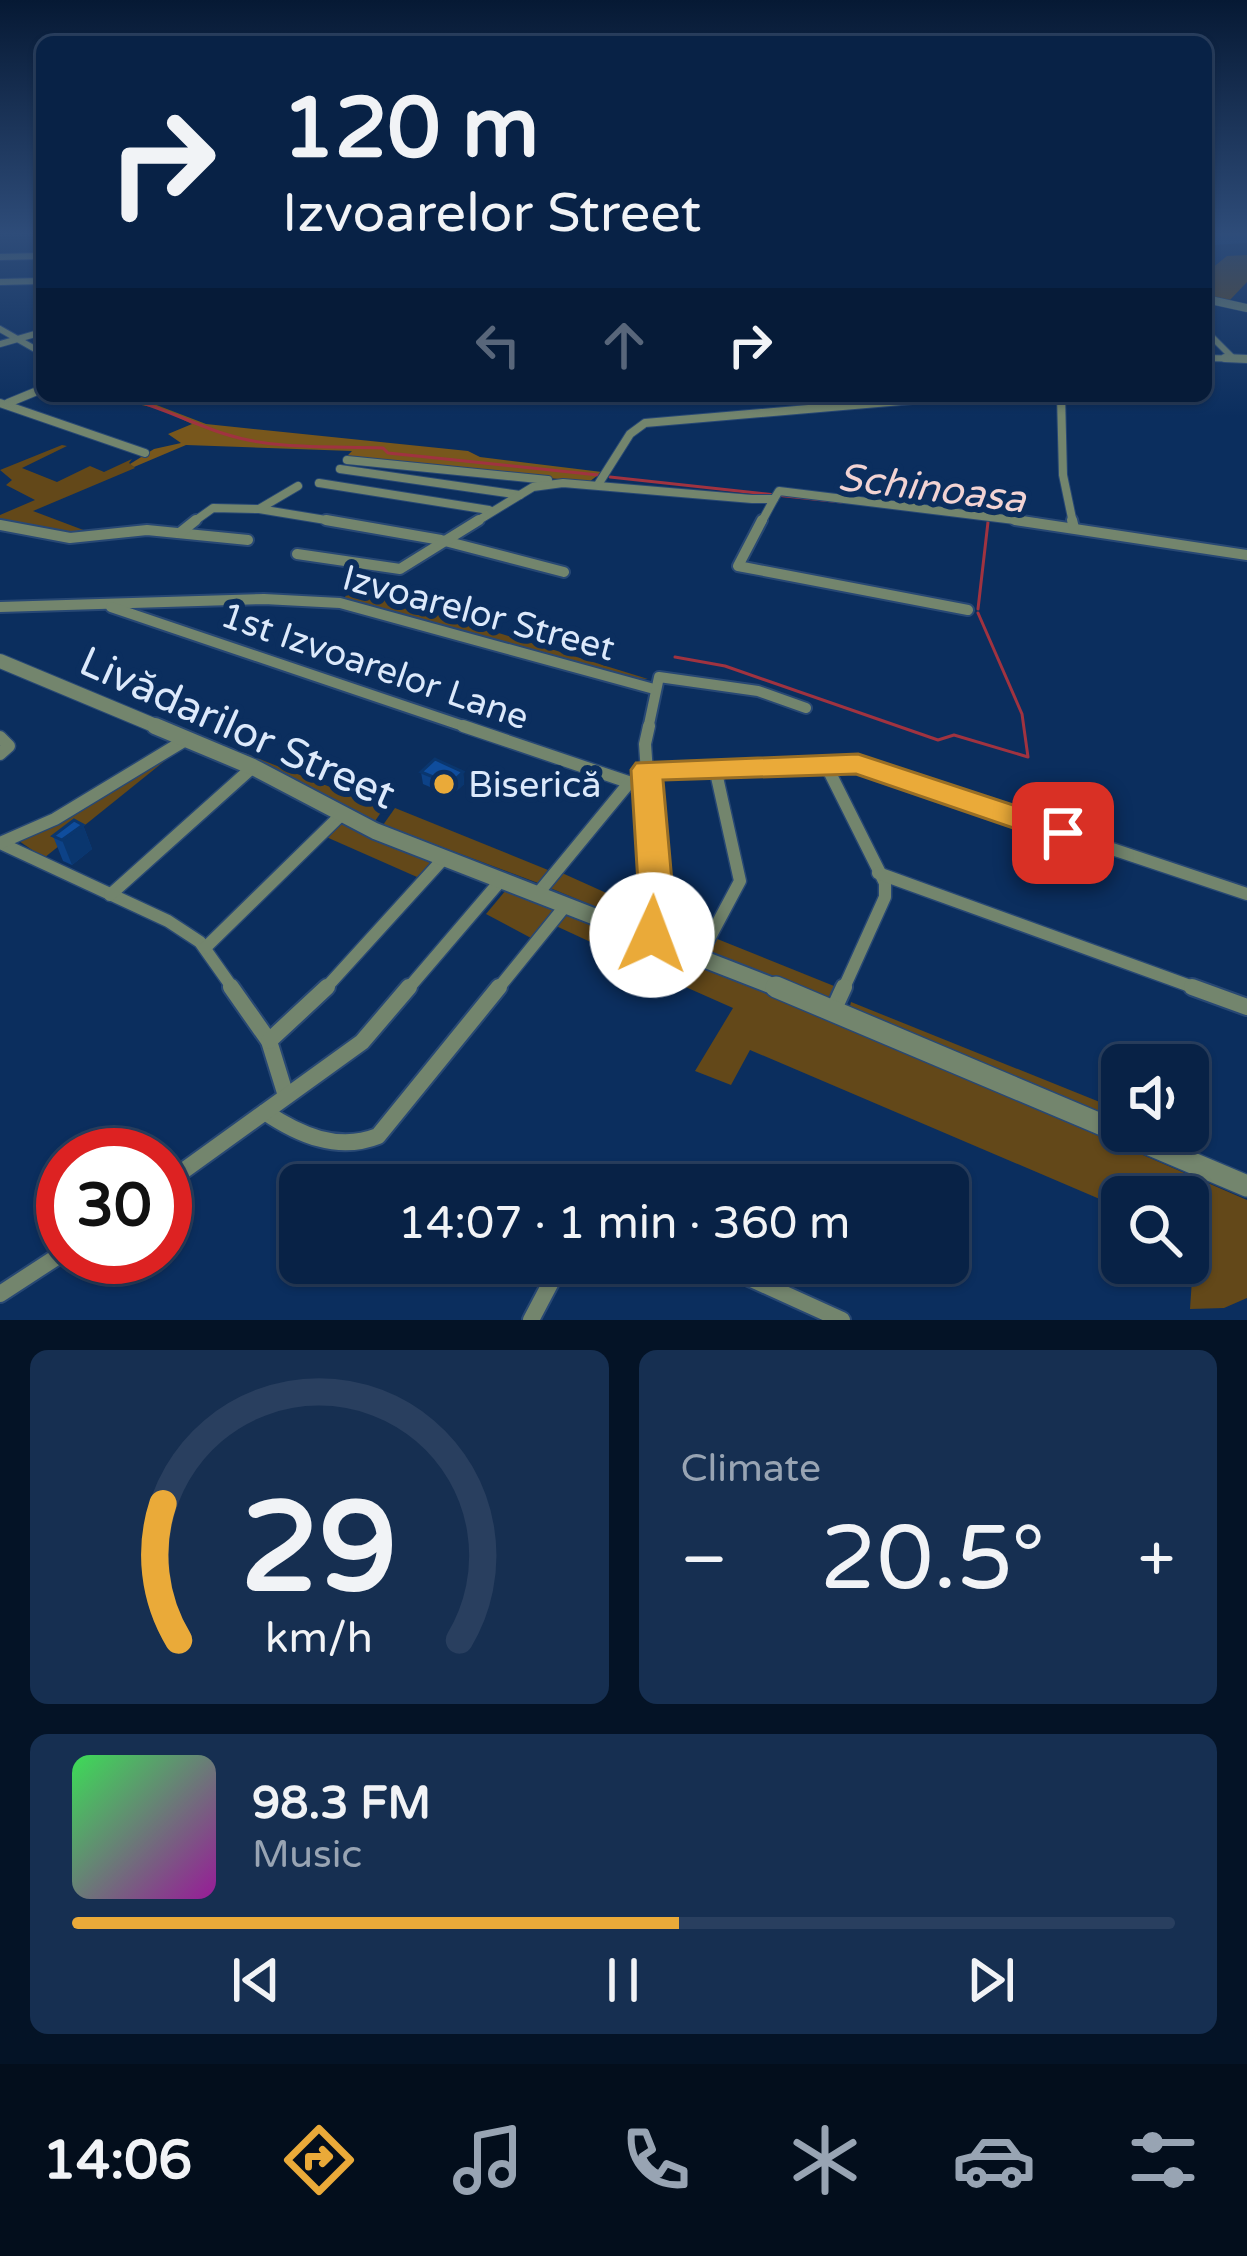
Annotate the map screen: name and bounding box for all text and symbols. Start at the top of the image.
text: 120 m [282,79,539,180]
icon: right [84,84,240,240]
text: Izvoarelor Street [282,181,701,246]
icon: left [465,312,531,378]
icon: ahead [591,312,657,378]
icon: right [717,312,783,378]
water label: Schinoasa [836,454,1029,523]
street label: Izvoarelor Street [338,556,619,670]
street label: 1st Izvoarelor Lane [215,594,534,739]
street label: Livădarilor Street [72,636,403,821]
place label: Biserică [468,764,601,807]
marker: Biserică [431,771,457,797]
pin [1012,782,1114,884]
icon: arrive [1030,800,1096,866]
position arrow [589,872,715,998]
map controls [1101,1044,1209,1284]
button: sound [1101,1044,1209,1152]
speed limit sign: 30 [36,1128,192,1284]
button: search [1101,1176,1209,1284]
text: 14:07 · 1 min · 360 m [398,1197,850,1251]
text: Climate [681,1445,821,1492]
text: 29 [241,1474,398,1625]
text: 20.5° [820,1505,1045,1614]
text: − [681,1520,728,1600]
text: + [1138,1520,1175,1600]
text: km/h [265,1613,373,1664]
text: 98.3 FM [252,1777,431,1831]
text: Music [252,1831,362,1878]
icon: previous [223,1947,289,2013]
icon: pause [590,1947,656,2013]
icon: next [958,1947,1024,2013]
icon: directions [277,2118,361,2202]
icon: music [446,2118,530,2202]
icon: phone [614,2118,698,2202]
icon: climate [783,2118,867,2202]
icon: car [952,2118,1036,2202]
icon: filters [1121,2118,1205,2202]
text: 14:06 [42,2128,192,2193]

